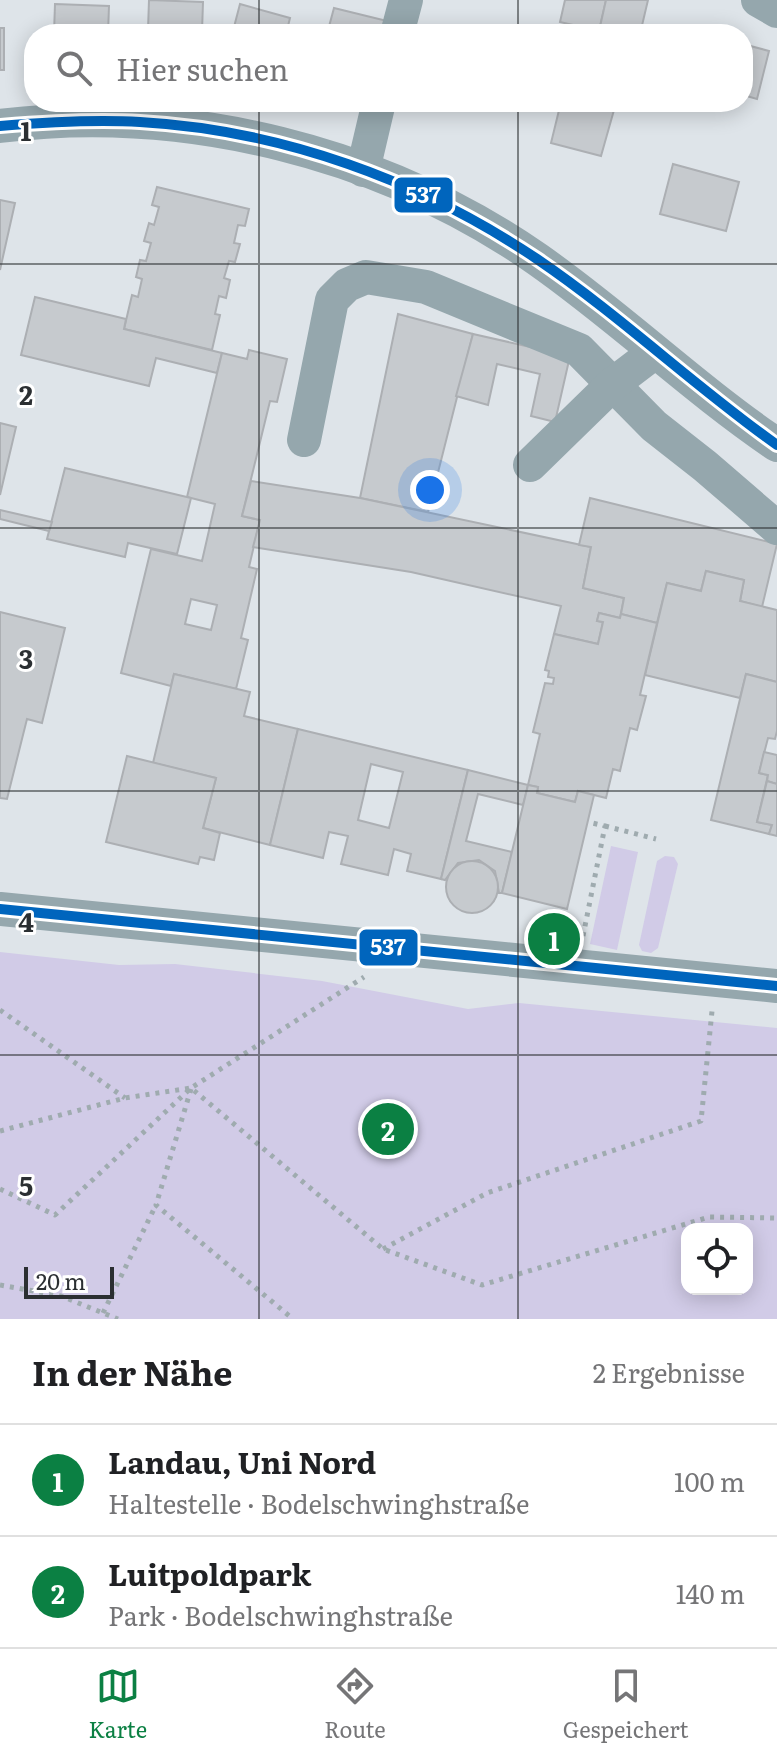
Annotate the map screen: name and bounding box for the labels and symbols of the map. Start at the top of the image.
text: 1 [21,110,32,149]
line badge: 537 [393,176,454,214]
text: 537 [405,177,441,210]
text: 2 [19,374,33,413]
your location [410,470,450,510]
text: 3 [19,638,33,677]
text: 4 [18,901,34,940]
pin: 1 [528,909,580,969]
line badge: 537 [358,928,419,967]
text: 537 [370,929,406,962]
pin: 2 [362,1099,414,1159]
text: 5 [19,1165,33,1204]
scale bar [24,1263,114,1299]

